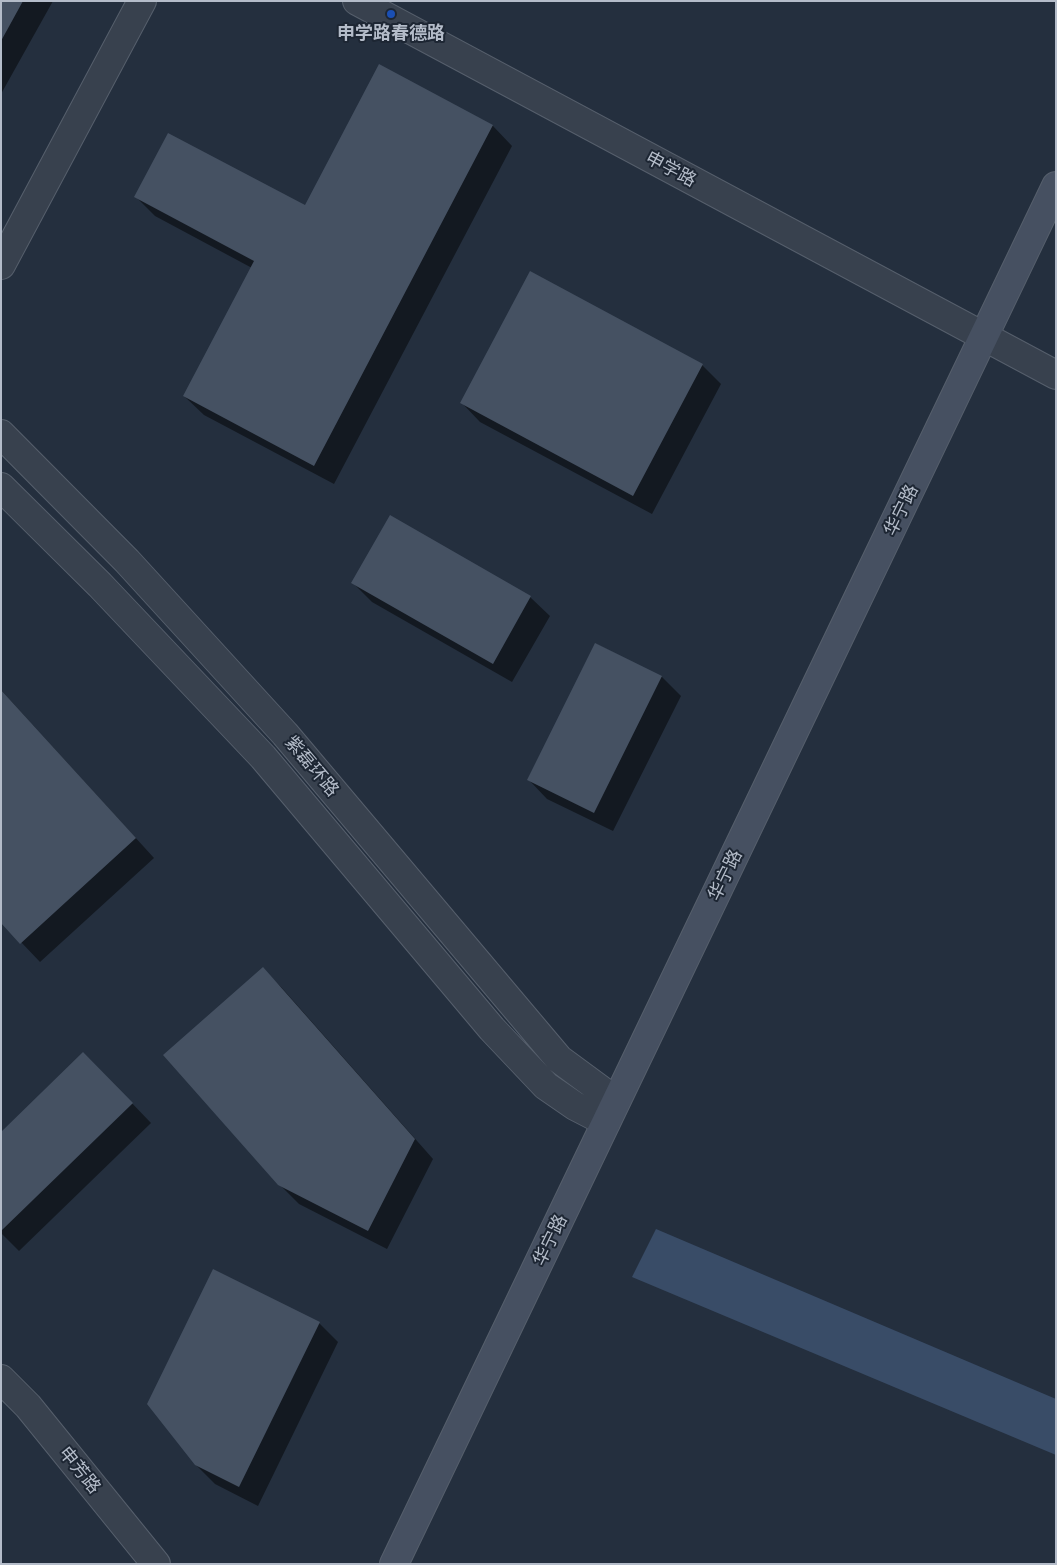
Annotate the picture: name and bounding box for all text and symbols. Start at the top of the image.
marker: 申学路春德路 [385,8,397,20]
place label: 申学路春德路 [337,22,445,44]
street label: 申学路 [642,147,700,191]
street label: 华宁路 [879,481,923,539]
street label: 紫磊环路 [281,731,343,801]
street label: 华宁路 [703,846,747,904]
street label: 华宁路 [528,1211,572,1269]
street label: 申芳路 [55,1442,105,1498]

